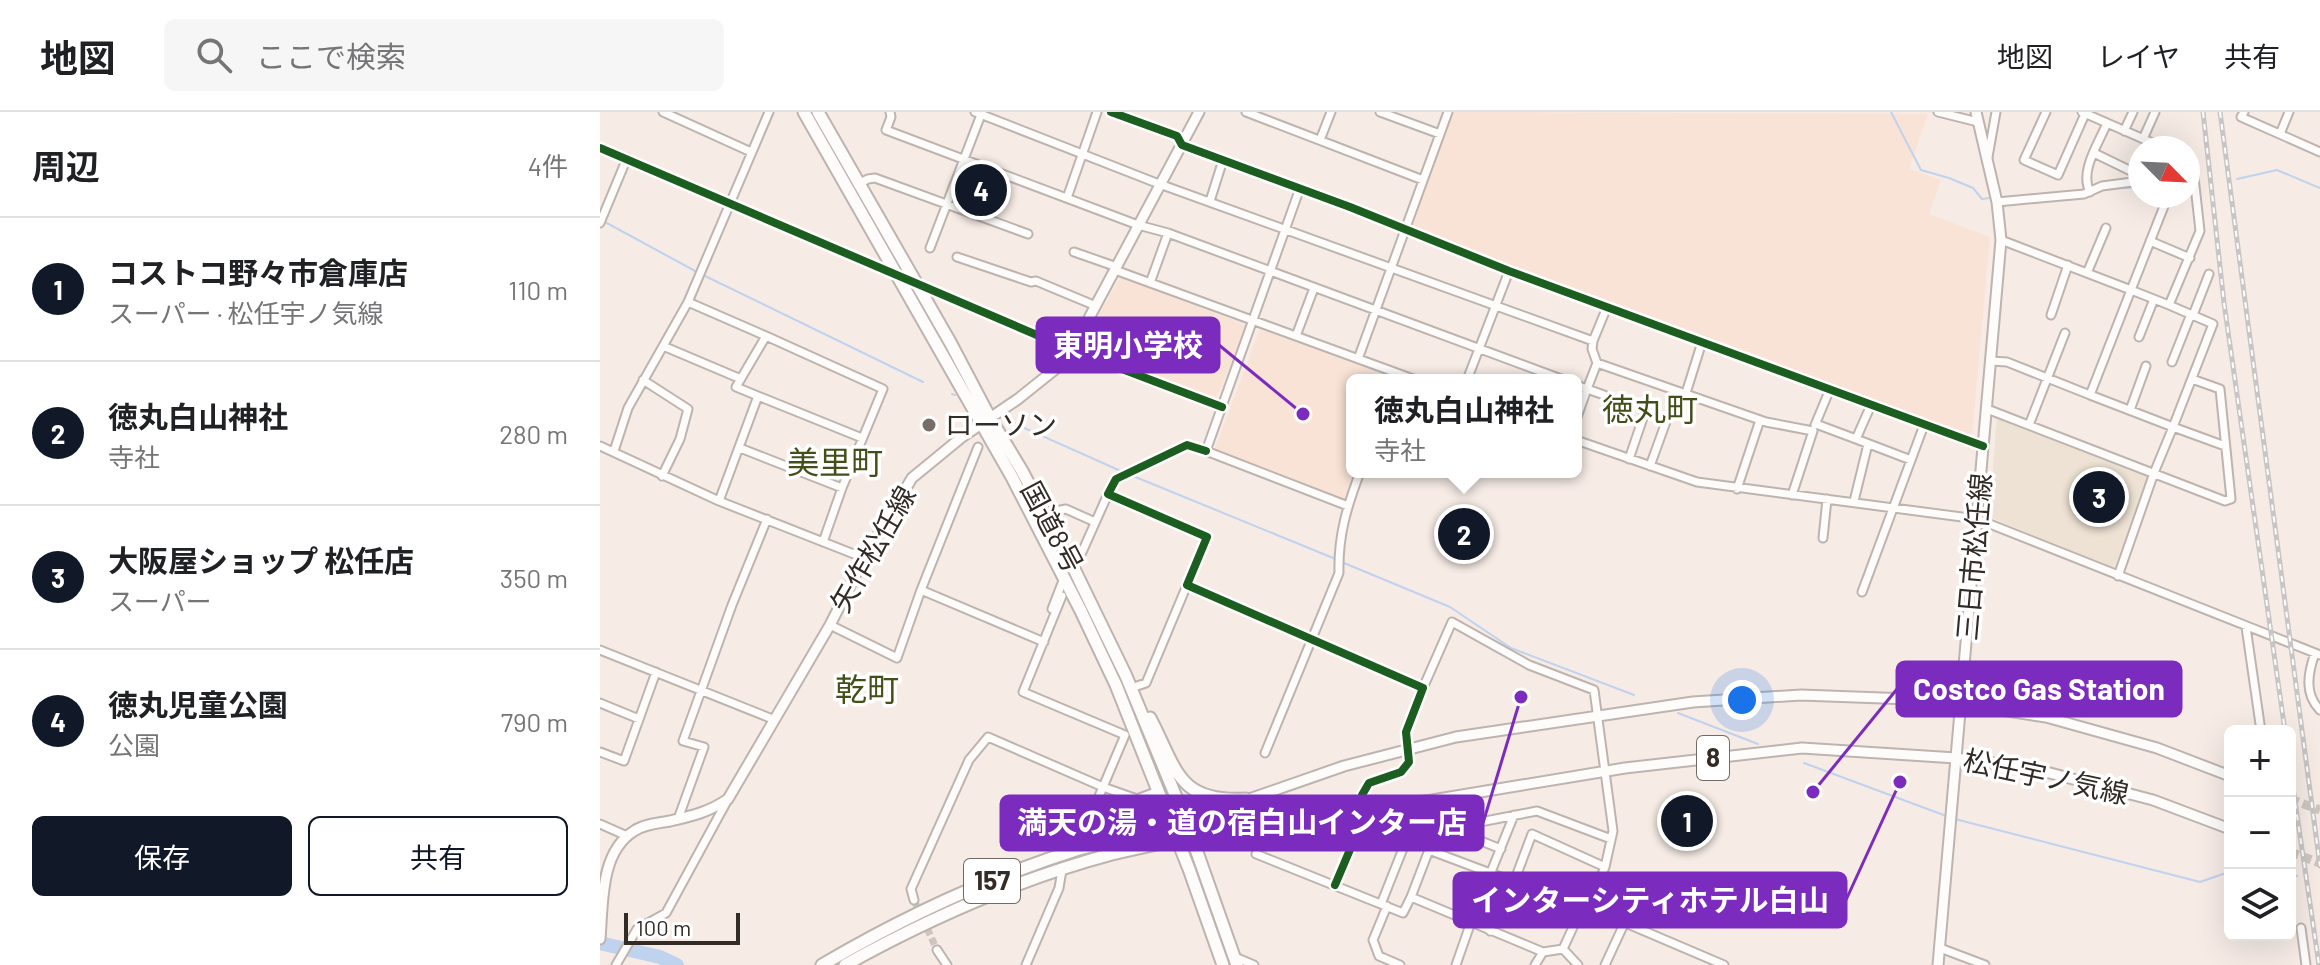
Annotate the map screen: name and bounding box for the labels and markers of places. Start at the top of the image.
pin: 4 [955,160,1007,220]
callout: 東明小学校 [1037,318,1219,372]
place label: ローソン [945,407,1057,441]
marker: ローソン [920,416,938,434]
pin: 3 [2073,467,2125,527]
pin: 2 [1438,504,1490,564]
callout: Costco Gas Station [1897,662,2181,716]
pin: 1 [1661,791,1713,851]
callout: 満天の湯・道の宿白山インター店 [1001,796,1483,850]
callout: インターシティホテル白山 [1454,873,1846,927]

